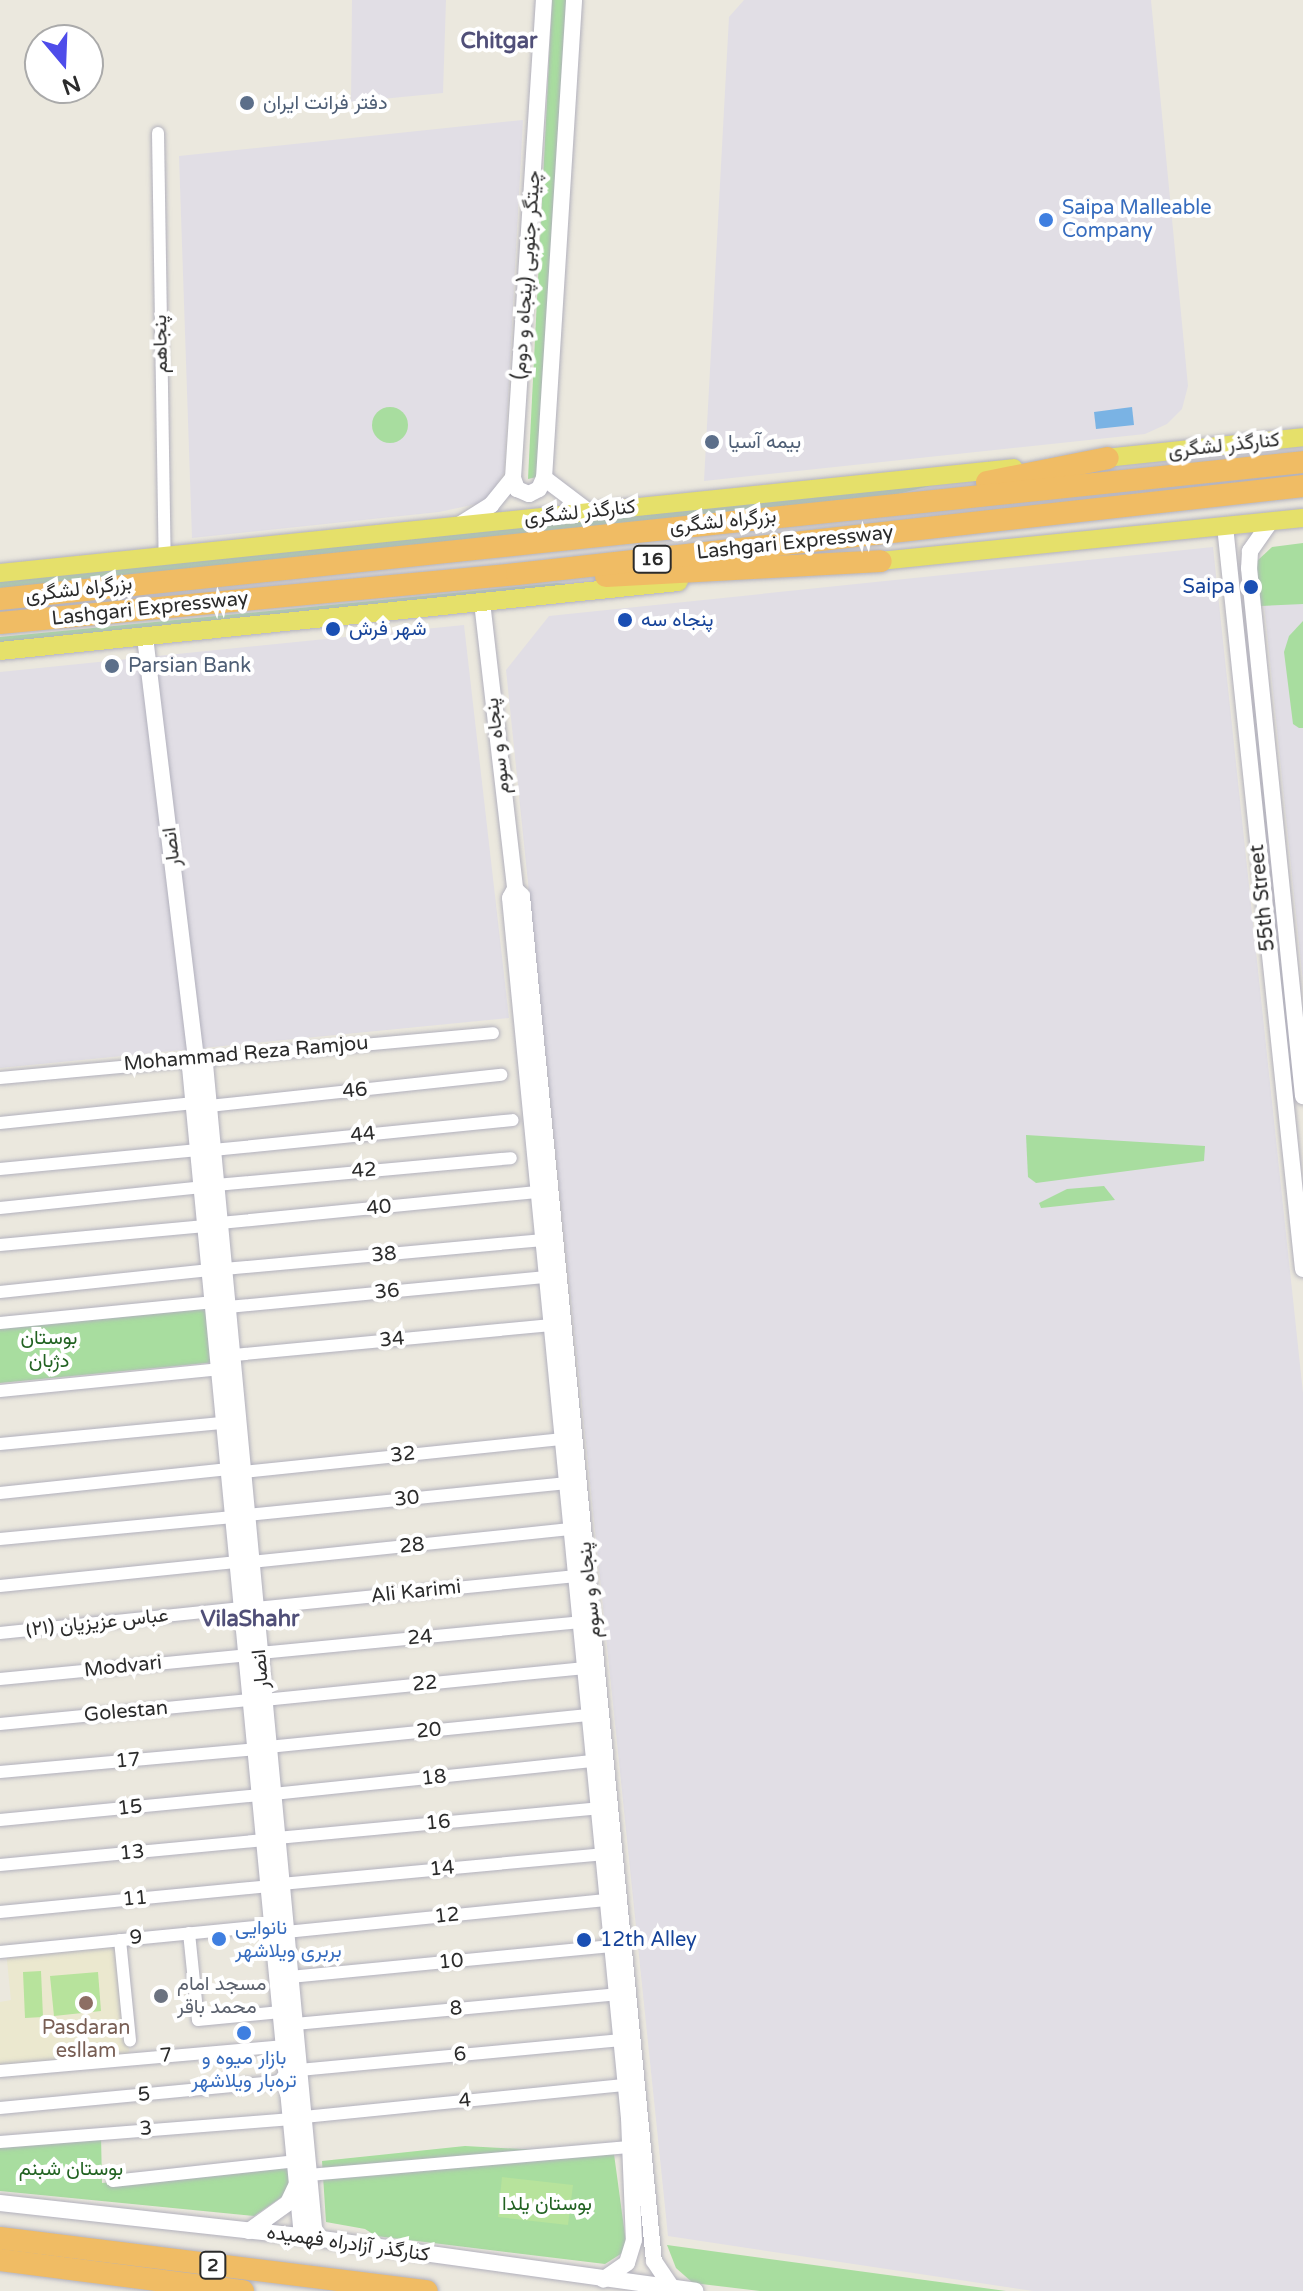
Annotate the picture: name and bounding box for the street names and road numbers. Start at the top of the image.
street label: چیتگر جنوبی (پنجاه و دوم) [508,170,546,380]
street label: پنجاهم [148,315,174,373]
street label: کنارگذر لشگری [1167,428,1281,464]
street label: کنارگذر لشگری [523,495,637,531]
street label: بزرگراه لشگری [668,504,778,540]
street label: Lashgari Expressway [695,521,895,565]
road number: 16 [632,545,672,573]
street label: بزرگراه لشگری [24,572,134,608]
street label: Lashgari Expressway [50,587,250,631]
street label: پنجاه و سوم [480,696,516,796]
street label: انصار [158,826,186,868]
street label: 55th Street [1245,843,1281,953]
street label: Mohammad Reza Ramjou [123,1031,369,1077]
street label: 46 [341,1078,369,1104]
street label: 44 [349,1122,377,1148]
street label: 42 [350,1158,378,1184]
street label: 40 [365,1195,393,1221]
street label: 38 [370,1242,398,1268]
street label: 36 [373,1279,401,1305]
street label: 34 [378,1327,406,1353]
street label: 32 [389,1442,417,1468]
street label: 30 [393,1486,421,1512]
street label: 28 [398,1533,426,1559]
street label: پنجاه و سوم [573,1541,607,1639]
street label: Ali Karimi [370,1575,462,1609]
street label: عباس عزیزیان (۲۱) [25,1604,169,1642]
street label: 24 [406,1625,434,1651]
street label: انصار [247,1648,275,1690]
street label: Modvari [83,1651,163,1683]
street label: 22 [411,1671,439,1697]
street label: Golestan [83,1696,169,1728]
street label: 20 [415,1718,443,1744]
street label: 17 [114,1748,142,1774]
street label: 18 [420,1765,448,1791]
street label: 15 [116,1795,144,1821]
street label: 16 [424,1810,452,1836]
street label: 13 [118,1840,146,1866]
street label: 14 [428,1856,456,1882]
street label: 11 [121,1886,149,1912]
street label: 12 [433,1903,461,1929]
street label: 9 [129,1925,143,1951]
street label: 10 [437,1949,465,1975]
street label: 8 [449,1996,463,2022]
street label: 6 [453,2042,467,2068]
street label: 7 [159,2043,173,2069]
street label: 5 [137,2082,151,2108]
street label: 4 [458,2088,472,2114]
street label: 3 [139,2117,153,2141]
street label: کنارگذر آزادراه فهمیده [265,2221,431,2267]
road number: 2 [199,2251,227,2279]

